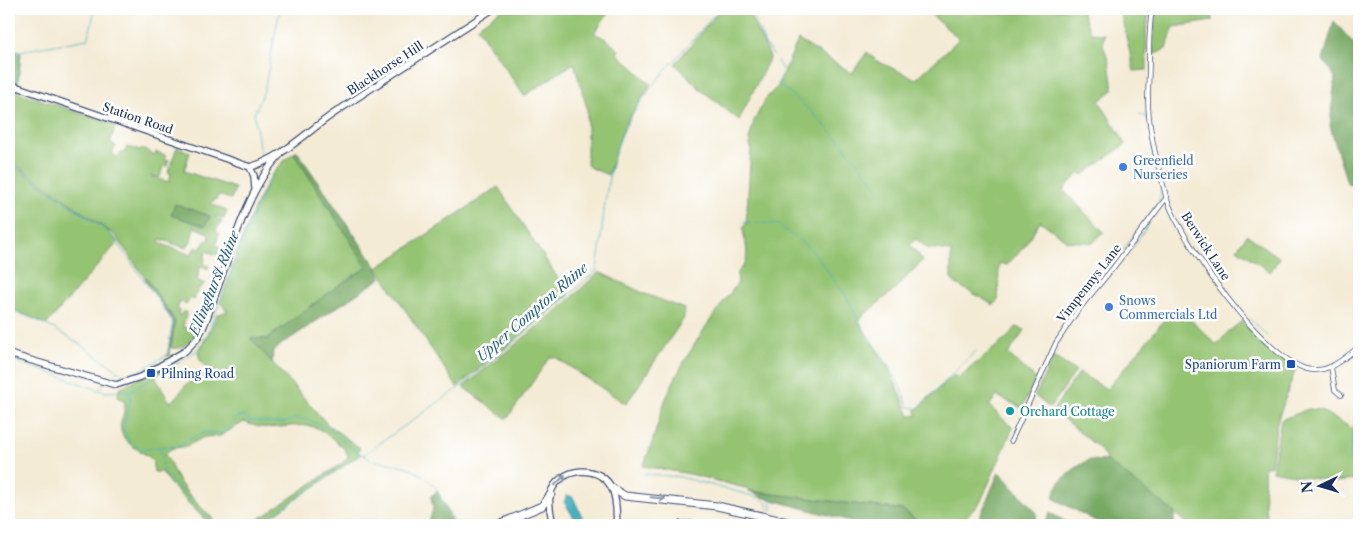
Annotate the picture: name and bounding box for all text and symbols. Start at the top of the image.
street label: Blackhorse Hill [344,38,426,98]
street label: Station Road [101,99,176,137]
place label: Greenfield Nurseries [1133,153,1194,182]
marker: Greenfield Nurseries [1117,161,1129,173]
street label: Berwick Lane [1178,209,1234,283]
water label: Ellinghurst Rhine [184,227,244,339]
street label: Vimpennys Lane [1053,240,1125,326]
water label: Upper Compton Rhine [473,258,592,365]
place label: Snows Commercials Ltd [1119,293,1218,322]
marker: Snows Commercials Ltd [1103,301,1115,313]
place label: Spaniorum Farm [1185,357,1281,372]
marker: Spaniorum Farm [1285,358,1297,370]
place label: Pilning Road [161,366,235,381]
marker: Pilning Road [145,367,157,379]
place label: Orchard Cottage [1020,404,1115,419]
marker: Orchard Cottage [1004,405,1016,417]
north arrow [1296,462,1346,512]
one-way arrow [554,474,566,486]
text: N [1298,480,1317,494]
one-way arrow [650,493,666,503]

